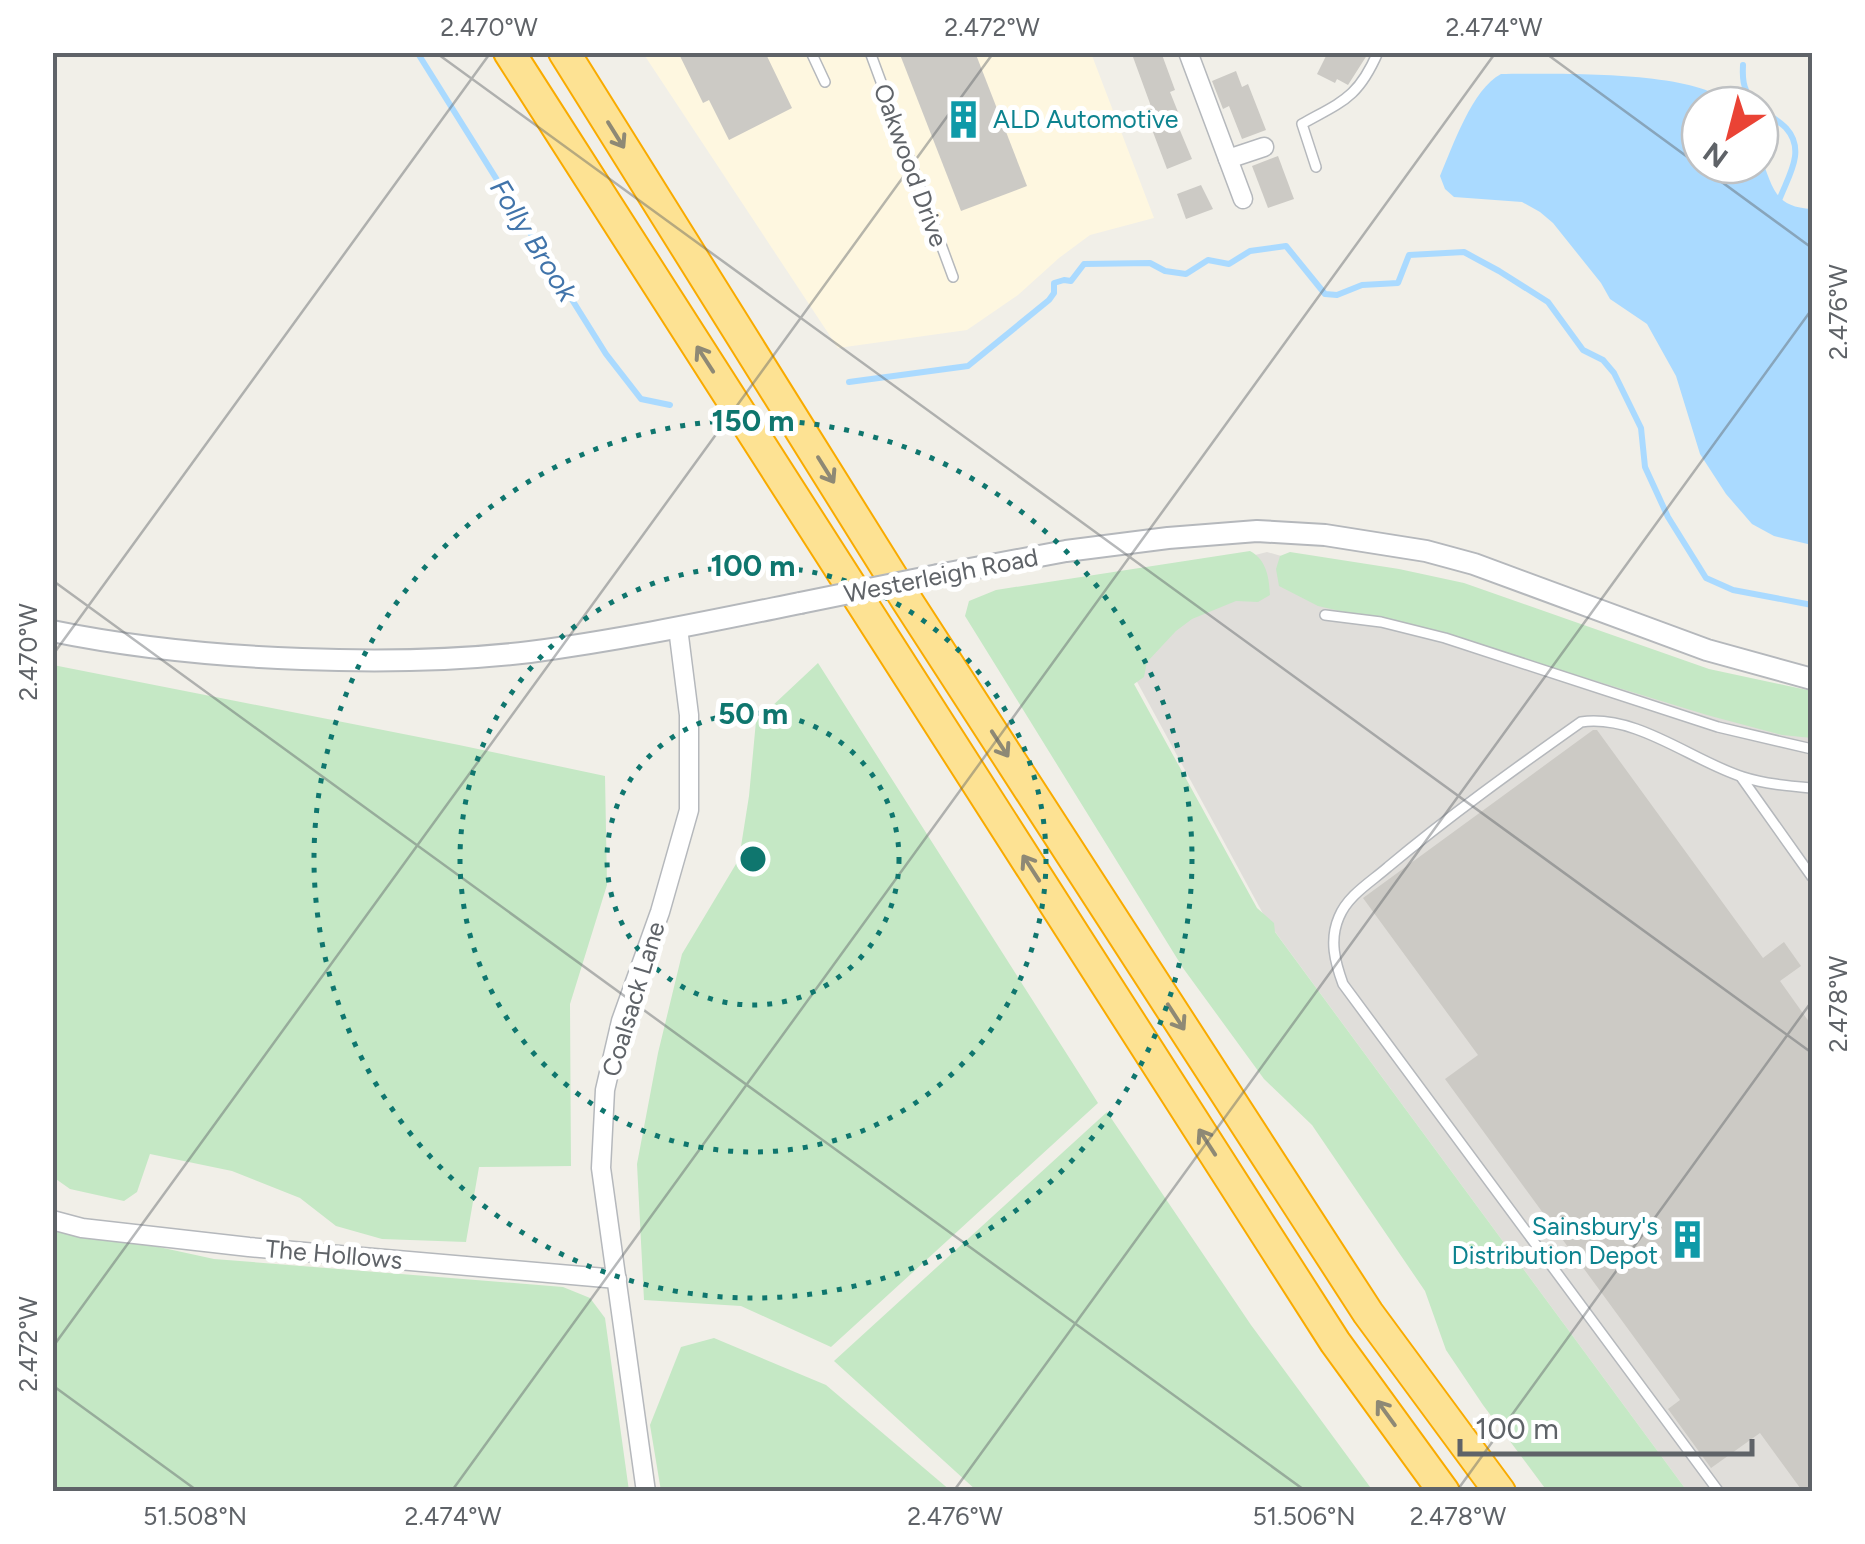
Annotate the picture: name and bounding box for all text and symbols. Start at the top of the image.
text: 2.470°W [440,12,538,42]
text: 2.472°W [944,12,1040,42]
text: 2.474°W [1446,12,1542,42]
street label: Oakwood Drive [868,79,954,251]
north arrow [1680,85,1780,185]
building icon: ALD Automotive [942,98,984,140]
place label: ALD Automotive [993,104,1178,134]
one-way arrow [605,120,626,149]
text: N [1697,135,1734,175]
water label: Folly Brook [483,172,586,309]
text: 2.476°W [1823,264,1853,360]
one-way arrow [695,345,715,374]
text: 150 m [712,402,794,439]
one-way arrow [815,455,836,483]
street label: Westerleigh Road [841,541,1041,609]
text: 100 m [711,547,795,584]
text: 2.470°W [13,603,43,701]
text: 50 m [718,695,788,732]
one-way arrow [990,729,1011,757]
centre of rings [735,841,771,877]
one-way arrow [1021,855,1042,883]
street label: Coalsack Lane [595,918,671,1080]
text: 2.478°W [1823,956,1853,1052]
one-way arrow [1166,1002,1187,1030]
one-way arrow [1196,1128,1217,1157]
place label: Sainsbury's Distribution Depot [1452,1211,1658,1270]
building icon: Sainsbury's Distribution Depot [1667,1219,1709,1261]
street label: The Hollows [264,1233,404,1275]
text: 2.472°W [13,1296,43,1392]
scale bar [1460,1394,1752,1456]
one-way arrow [1376,1400,1397,1427]
text: 100 m [1475,1410,1559,1447]
text: 51.508°N [143,1501,247,1531]
text: 2.474°W [405,1501,501,1531]
text: 2.476°W [907,1501,1003,1531]
text: 51.506°N [1252,1501,1356,1531]
text: 2.478°W [1410,1501,1506,1531]

